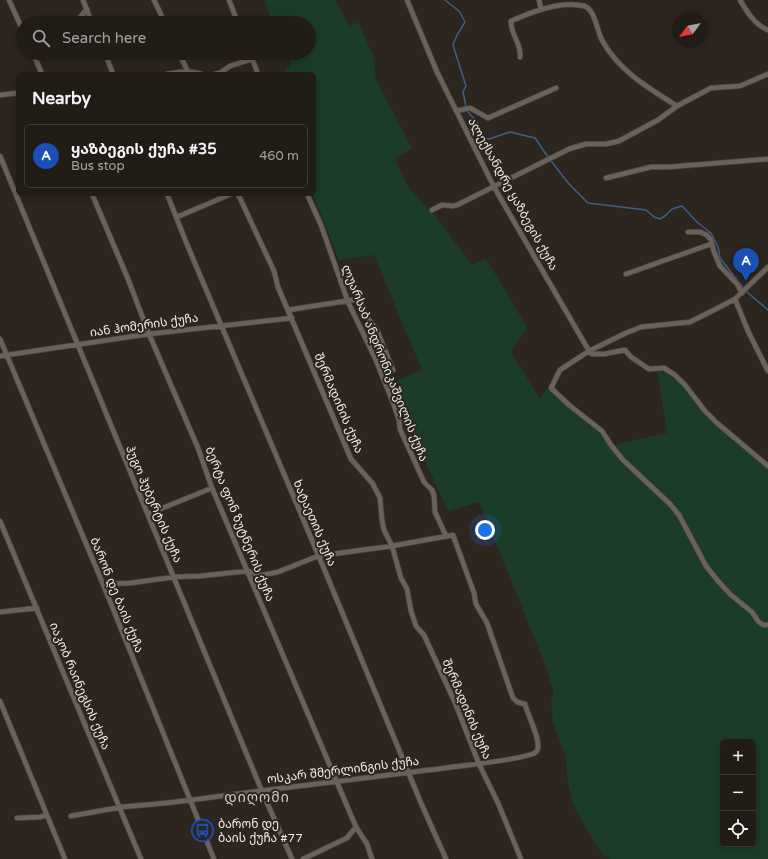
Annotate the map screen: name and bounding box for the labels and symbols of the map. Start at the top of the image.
north arrow [672,12,708,48]
street label: ალექსანდრე ყაზბეგის ქუჩა [464,115,561,273]
pin: A [733,248,759,281]
street label: ლუარსაბ ანდრონიკაშვილის ქუჩა [338,263,431,464]
street label: იან ჰომერის ქუჩა [89,310,199,340]
street label: შერმადინის ქუჩა [311,351,366,456]
street label: ჰუგო ჰუბერტის ქუჩა [123,443,185,565]
street label: ბერტა ფონ ზუტნერის ქუჩა [202,444,278,604]
street label: ხატაეთის ქუჩა [291,478,339,568]
your location [475,520,495,540]
street label: ბარონ დე ბაის ქუჩა [86,535,147,655]
street label: იაკობ რაინეგსის ქუჩა [47,620,113,752]
street label: შერმადინის ქუჩა [439,657,494,762]
street label: ოსკარ შმერლინგის ქუჩა [266,754,420,787]
district label: დიღომი [224,789,290,806]
place label: ბარონ დე ბაის ქუჩა #77 [218,817,303,845]
bus stop icon: ბარონ დე ბაის ქუჩა #77 [190,818,216,844]

